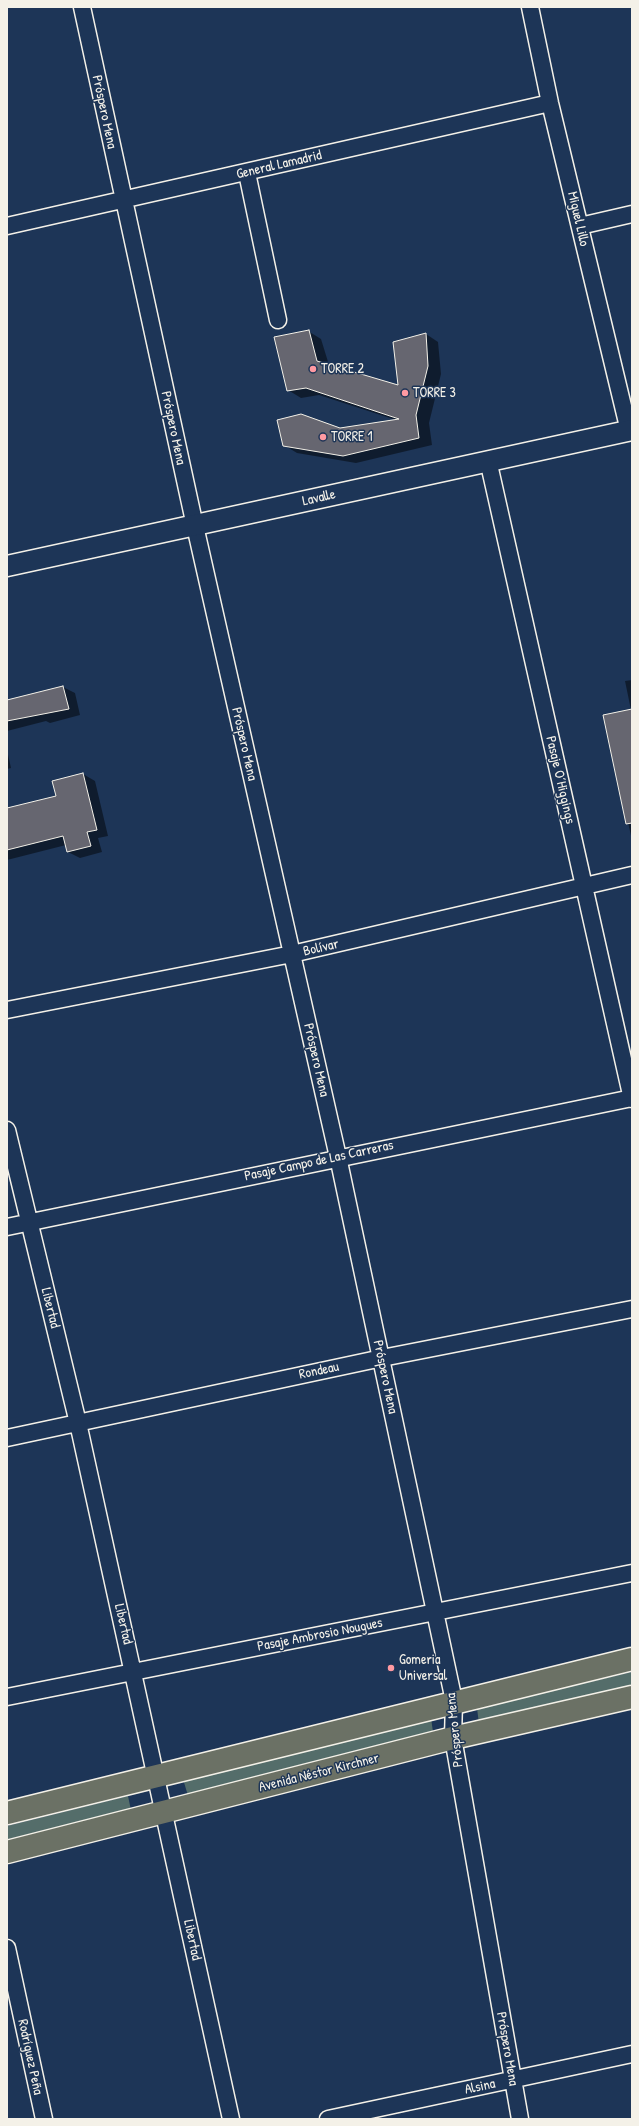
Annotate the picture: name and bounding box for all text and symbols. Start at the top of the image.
street label: Próspero Mena [88,74,120,150]
street label: General Lamadrid [235,147,323,183]
street label: Miguel Lillo [564,190,592,248]
place label: TORRE 2 [321,361,364,377]
marker: TORRE 2 [308,364,318,374]
place label: TORRE 3 [413,385,456,401]
marker: TORRE 3 [400,388,410,398]
street label: Próspero Mena [157,390,189,466]
place label: TORRE 1 [331,429,373,445]
marker: TORRE 1 [318,432,328,442]
street label: Lavalle [301,486,337,510]
street label: Próspero Mena [227,706,261,782]
street label: Pasaje O´Higgings [542,734,578,826]
street label: Bolívar [302,936,340,960]
street label: Próspero Mena [299,1022,333,1098]
street label: Pasaje Campo de Las Carreras [243,1137,395,1185]
street label: Libertad [37,1286,63,1330]
street label: Próspero Mena [369,1339,401,1415]
street label: Rondeau [297,1359,341,1383]
street label: Libertad [110,1602,136,1646]
street label: Pasaje Ambrosio Nougues [256,1615,384,1655]
place label: Gomeria Universal [399,1652,447,1684]
marker: Gomeria Universal [386,1663,396,1673]
street label: Próspero Mena [443,1692,467,1768]
street label: Avenida Néstor Kirchner [257,1750,381,1796]
street label: Libertad [180,1918,204,1962]
street label: Próspero Mena [492,2011,522,2087]
street label: Rodríguez Peña [14,2018,46,2096]
street label: Alsina [463,2076,497,2098]

